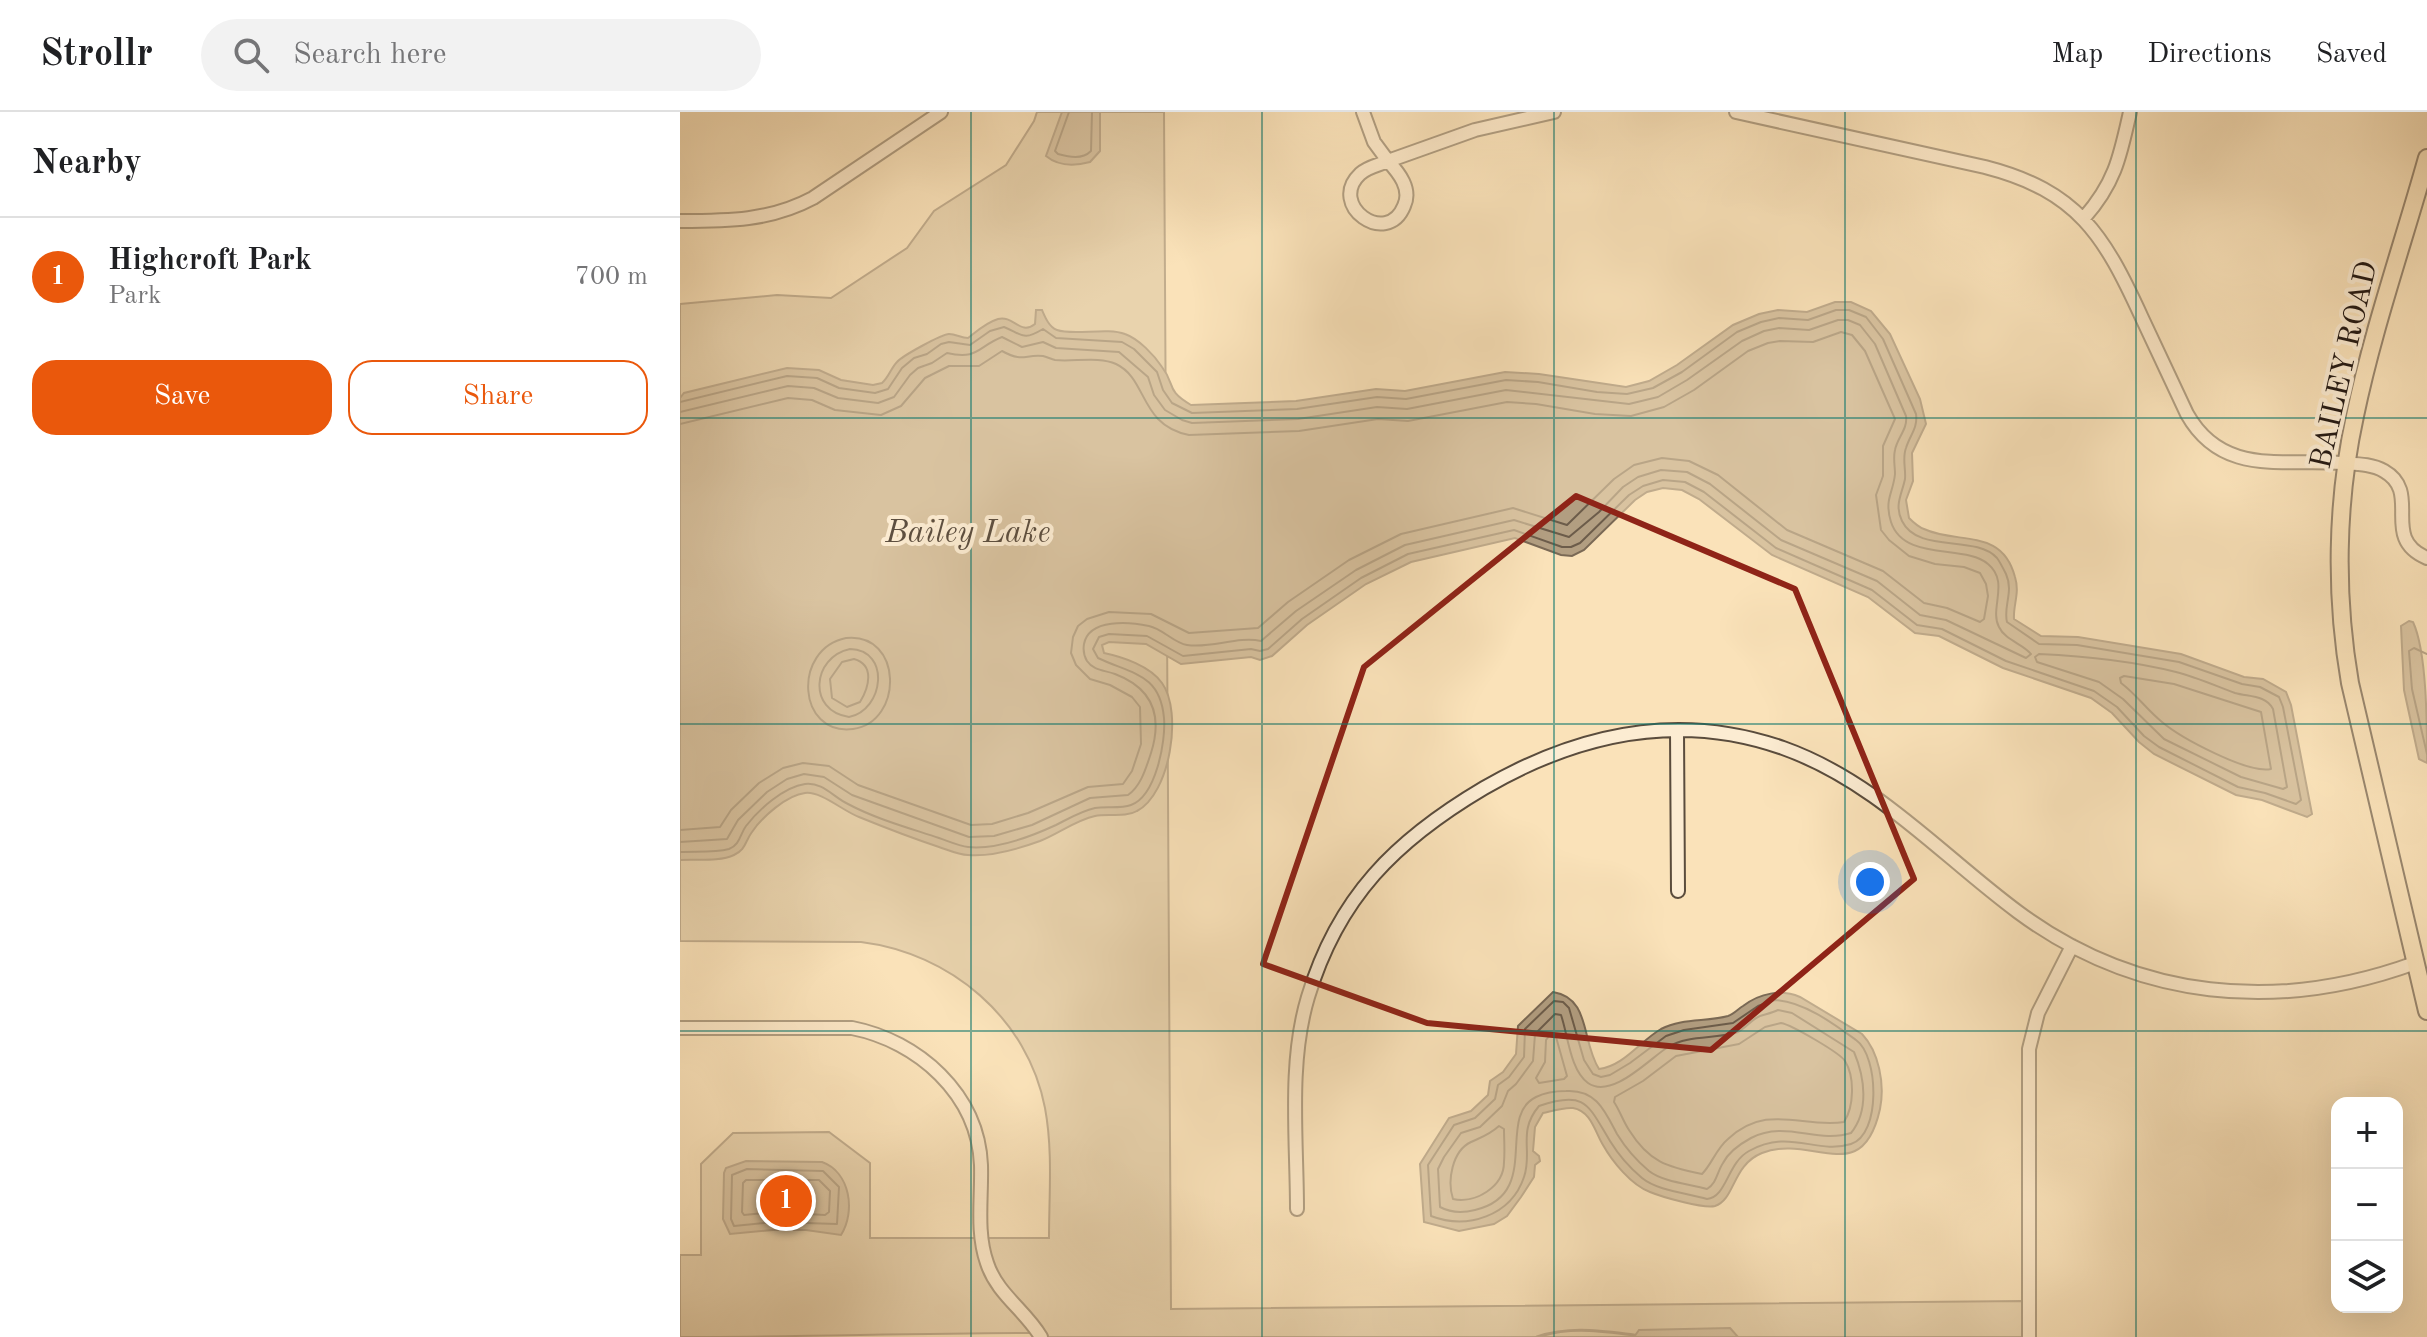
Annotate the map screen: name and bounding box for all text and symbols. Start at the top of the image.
search box [201,19,761,91]
icon: search [229,33,273,77]
text: Strollr [40,36,153,74]
text: Search here [293,40,446,70]
text: Map [2051,41,2103,69]
text: Directions [2147,41,2272,69]
text: Saved [2316,41,2387,69]
text: Nearby [32,147,142,181]
text: Highcroft Park [108,246,312,276]
street label: BAILEY ROAD [2307,258,2383,472]
text: 1 [50,264,66,290]
text: 700 m [575,264,648,290]
text: Park [108,283,162,309]
button: Save [32,360,332,435]
button: Share [348,360,648,435]
water label: Bailey Lake [884,518,1051,550]
your location [1850,862,1890,902]
map controls [2331,1097,2403,1313]
button: + [2331,1097,2403,1169]
button: − [2331,1169,2403,1241]
pin: 1 [760,1171,812,1231]
button: layers [2331,1241,2403,1313]

